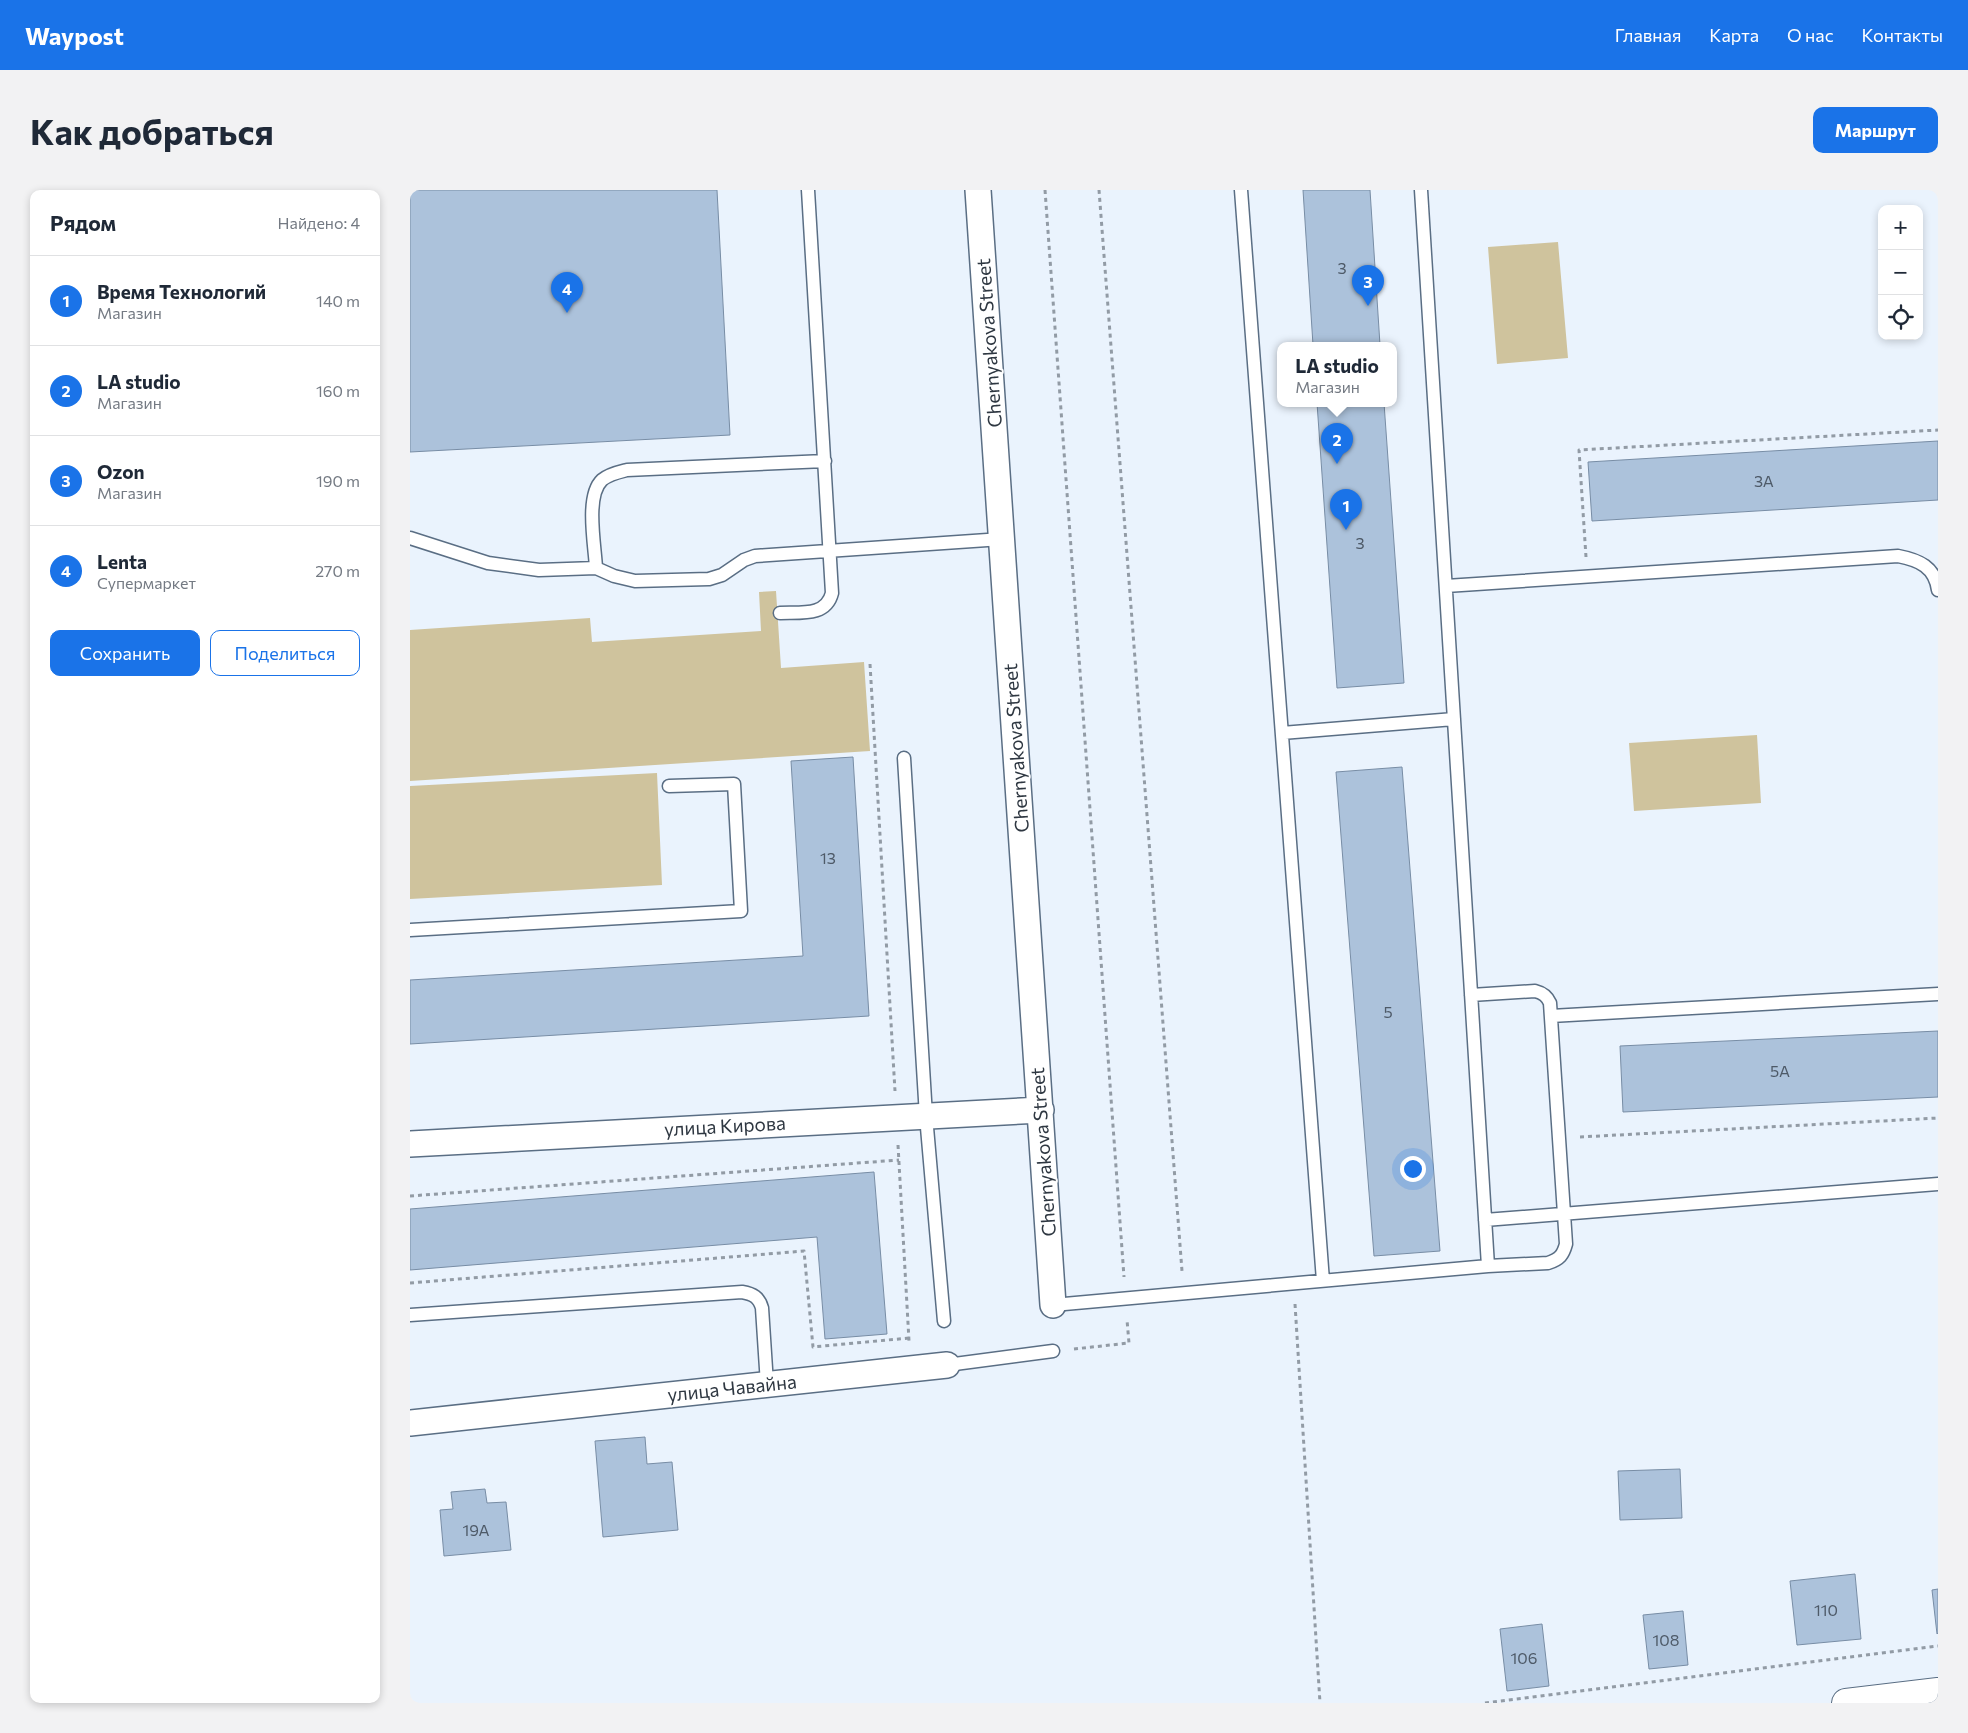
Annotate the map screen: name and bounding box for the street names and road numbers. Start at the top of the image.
street label: Chernyakova Street [971,257,1006,428]
street label: Chernyakova Street [998,662,1033,833]
street label: Chernyakova Street [1025,1066,1060,1237]
street label: улица Кирова [664,1111,786,1140]
street label: улица Чавайна [666,1369,798,1406]

